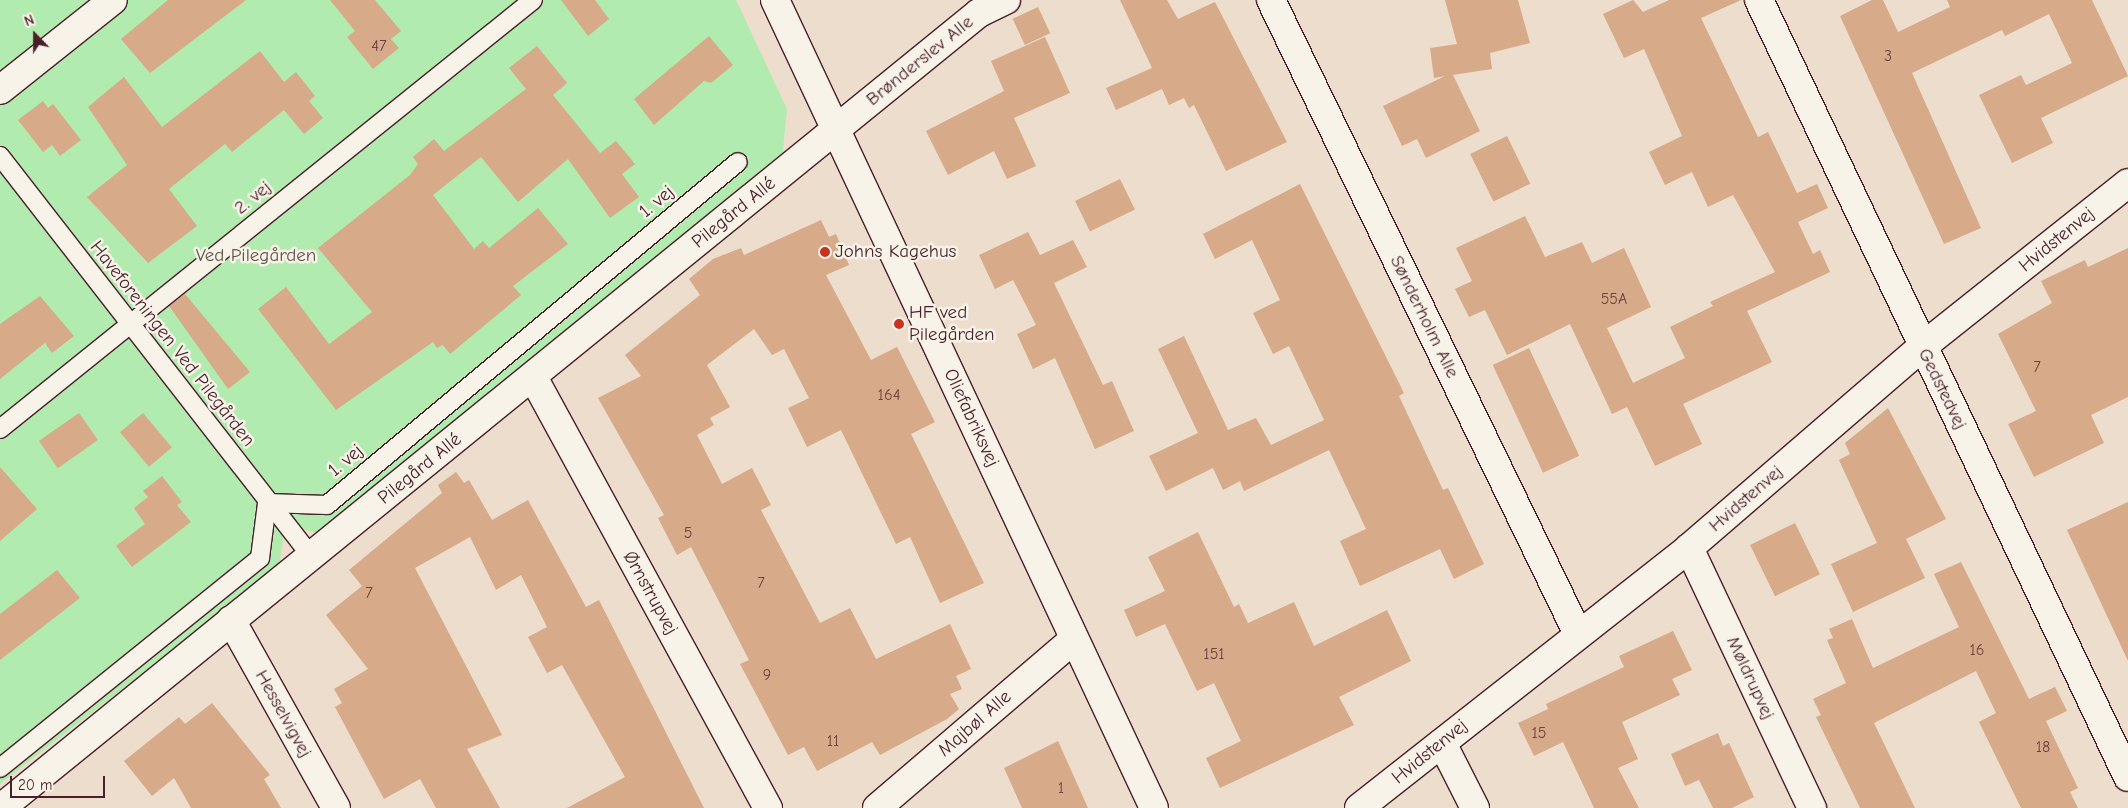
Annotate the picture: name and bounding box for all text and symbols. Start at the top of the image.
north arrow [10,10,60,60]
text: N [22,11,37,30]
street label: Brønderslev Alle [862,11,978,111]
house number: 47 [371,36,387,56]
house number: 3 [1884,46,1892,66]
street label: Pilegård Allé [688,172,780,254]
street label: 2. vej [230,176,276,220]
street label: 1. vej [635,181,679,223]
street label: Hvidstenvej [2015,203,2099,277]
street label: Haveforeningen Ved Pilegården [85,237,259,451]
place label: Johns Kagehus [835,241,957,263]
park label: Ved Pilegården [196,245,316,267]
marker: Johns Kagehus [819,246,831,258]
street label: Sønderholm Alle [1384,252,1464,382]
house number: 55A [1601,289,1627,309]
place label: HF ved Pilegården [909,302,995,346]
marker: HF ved Pilegården [893,318,905,330]
street label: Gedstedvej [1913,345,1971,433]
house number: 7 [2033,357,2041,377]
street label: Oliefabriksvej [938,365,1004,471]
house number: 164 [878,385,900,405]
street label: Pilegård Allé [374,428,466,510]
street label: 1. vej [324,440,368,482]
street label: Hvidstenvej [1704,461,1788,537]
house number: 5 [684,523,692,543]
street label: Ørnstrupvej [618,547,682,639]
house number: 7 [757,573,765,593]
house number: 7 [365,583,373,603]
street label: Møldrupvej [1721,633,1779,723]
house number: 16 [1969,640,1985,660]
house number: 151 [1203,644,1225,664]
house number: 9 [763,665,771,685]
street label: Hesselvigvej [250,666,316,762]
street label: Majbøl Alle [934,686,1016,762]
street label: Hvidstenvej [1388,715,1472,789]
house number: 15 [1531,723,1547,743]
house number: 11 [827,731,839,751]
house number: 18 [2036,737,2050,757]
scale bar [12,766,108,798]
text: 20 m [18,776,52,794]
house number: 1 [1058,778,1064,798]

